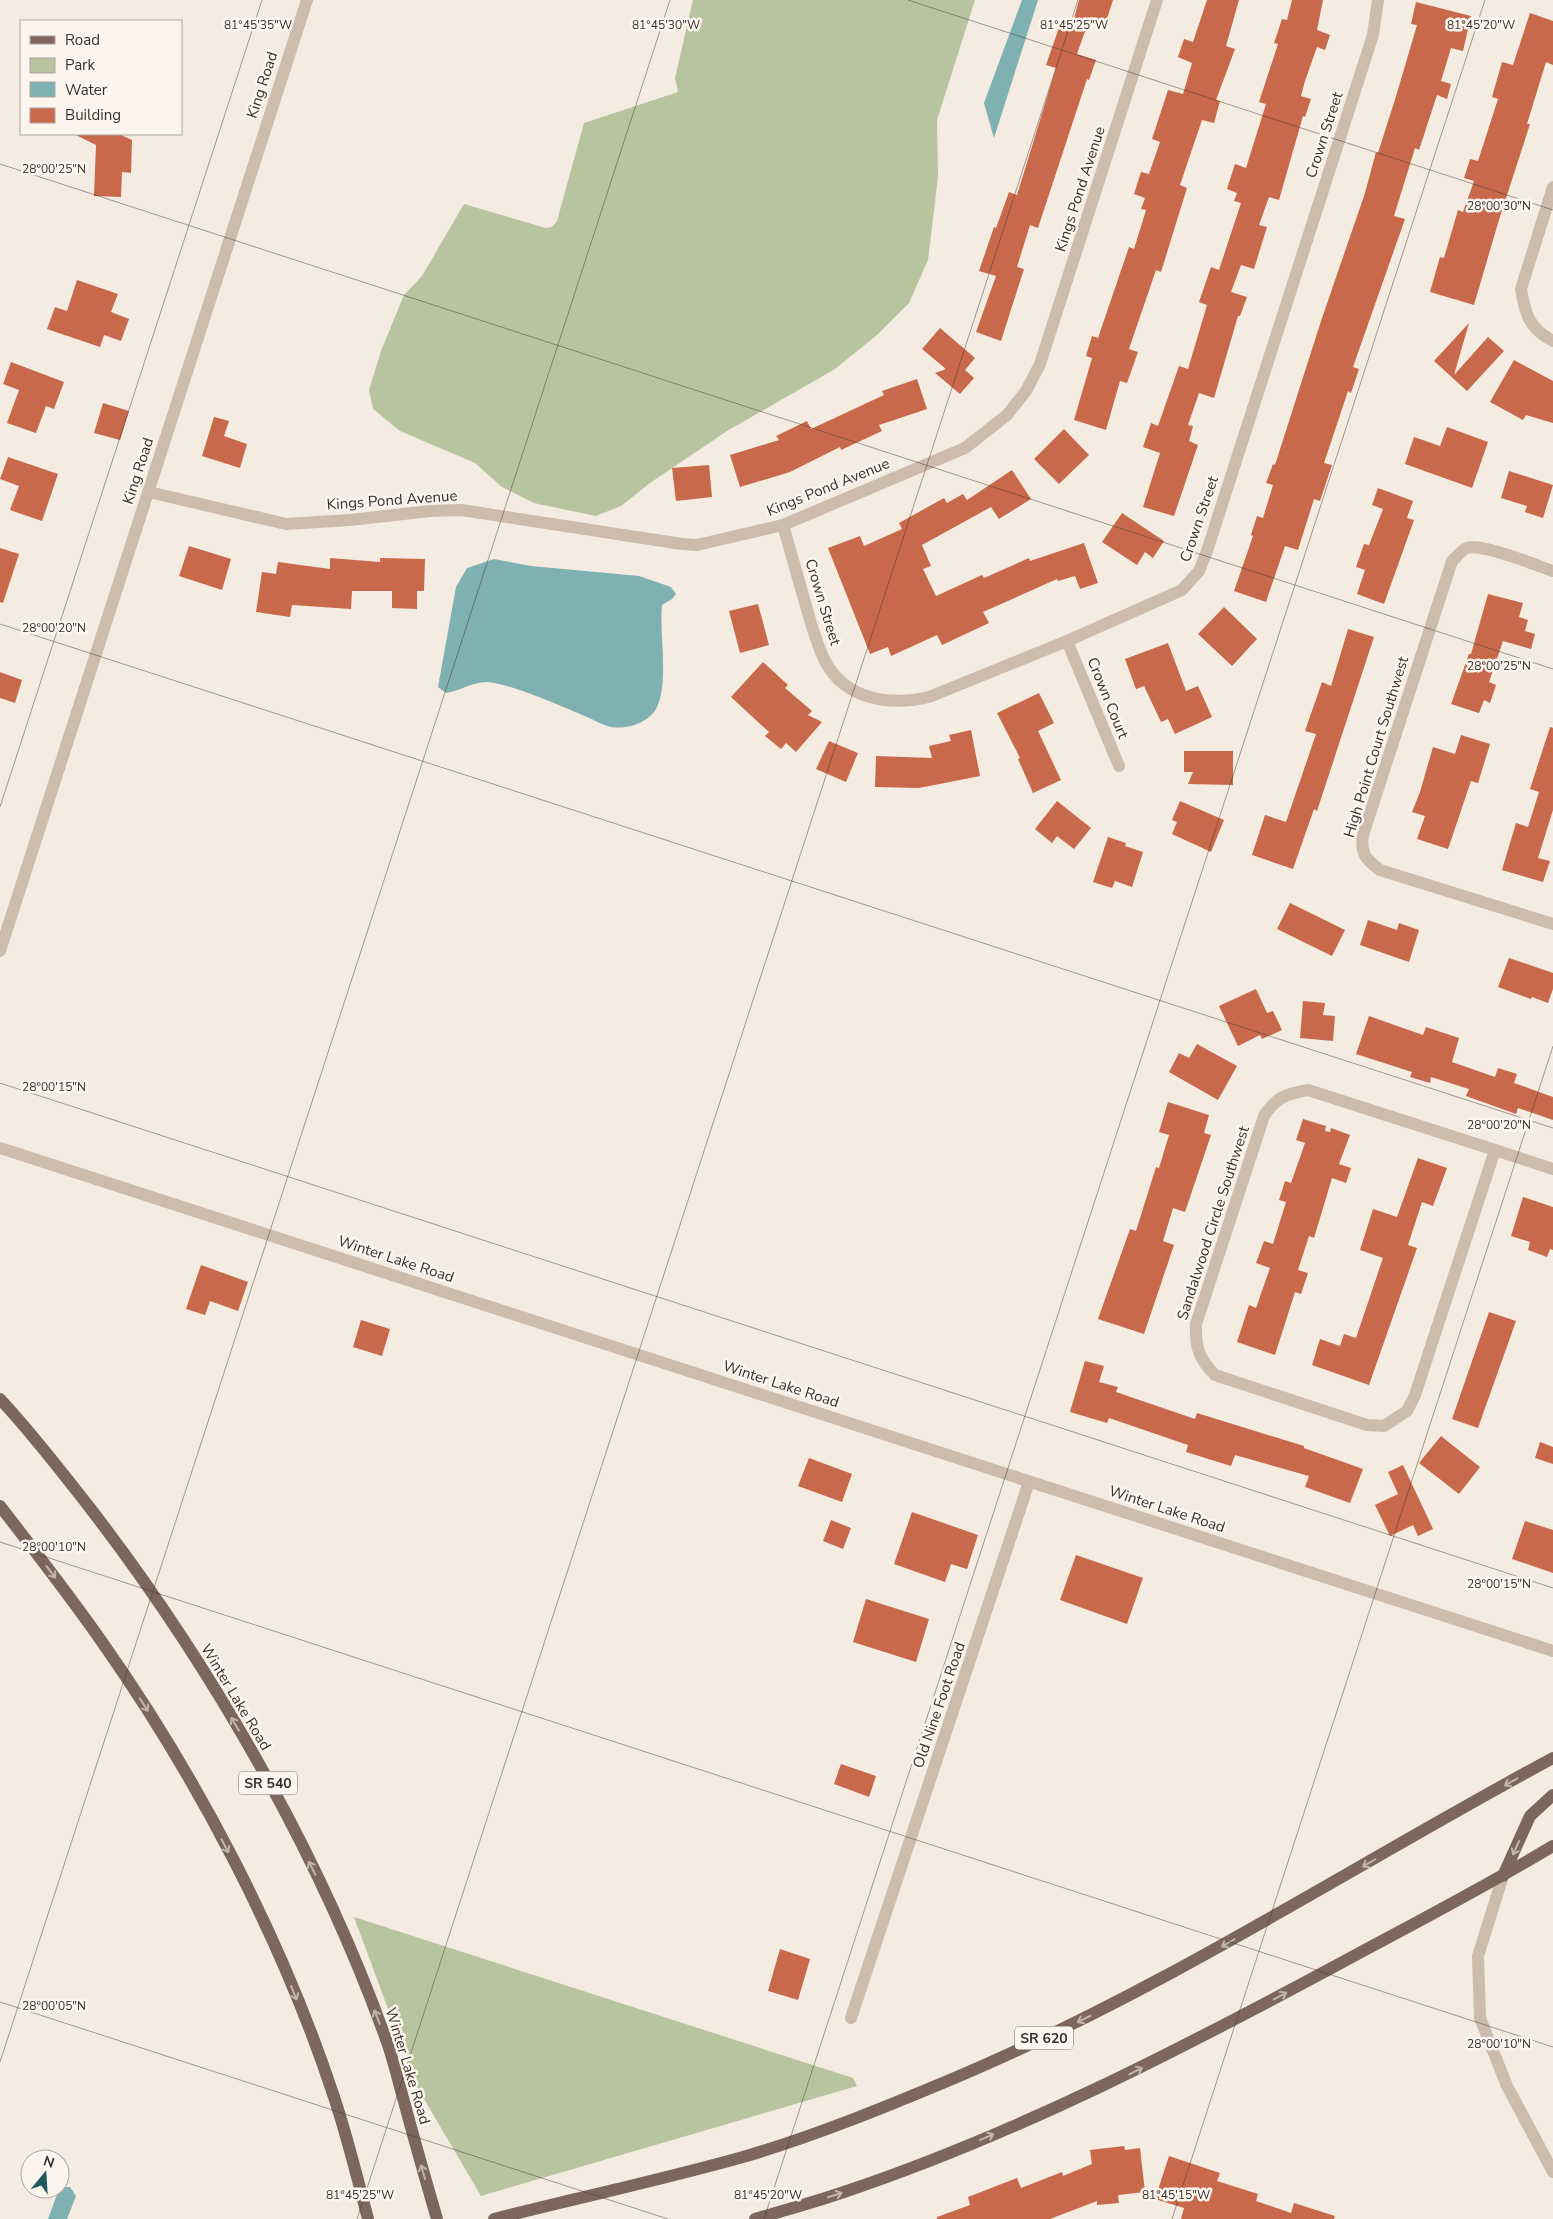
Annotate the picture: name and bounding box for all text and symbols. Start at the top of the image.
text: 81°45'35"W [224,17,292,33]
text: 81°45'30"W [632,17,700,33]
text: 81°45'25"W [1040,17,1108,33]
text: 81°45'20"W [1447,17,1515,33]
legend [20,20,182,135]
text: Road [65,30,100,50]
street label: King Road [242,49,282,121]
text: Park [65,55,95,75]
text: Water [65,80,108,100]
street label: Crown Street [1301,89,1348,181]
text: Building [65,105,121,125]
street label: Kings Pond Avenue [1050,124,1110,254]
text: 28°00'25"N [22,161,86,177]
text: 28°00'30"N [1467,198,1531,214]
street label: King Road [118,435,158,507]
street label: Kings Pond Avenue [764,453,892,521]
street label: Crown Street [1175,473,1223,565]
street label: Kings Pond Avenue [326,485,458,515]
street label: Crown Street [800,556,846,648]
text: 28°00'20"N [22,620,86,636]
street label: High Point Court Southwest [1339,653,1413,840]
street label: Crown Court [1083,654,1134,742]
text: 28°00'25"N [1467,658,1531,674]
text: 28°00'15"N [22,1079,86,1095]
text: 28°00'20"N [1467,1117,1531,1133]
street label: Sandalwood Circle Southwest [1172,1123,1254,1323]
street label: Winter Lake Road [335,1231,457,1287]
street label: Winter Lake Road [720,1356,842,1412]
street label: Winter Lake Road [1106,1481,1228,1537]
text: 28°00'10"N [22,1539,86,1555]
one-way arrow [46,1565,56,1579]
text: 28°00'15"N [1467,1576,1531,1592]
street label: Old Nine Foot Road [908,1639,970,1771]
street label: Winter Lake Road [196,1640,276,1754]
one-way arrow [139,1698,149,1712]
one-way arrow [230,1718,240,1732]
road number: SR 540 [239,1772,297,1795]
one-way arrow [1504,1778,1518,1788]
one-way arrow [221,1838,230,1853]
one-way arrow [1510,1840,1520,1855]
one-way arrow [1363,1858,1377,1868]
one-way arrow [306,1861,316,1876]
one-way arrow [1221,1939,1236,1948]
one-way arrow [290,1985,300,2000]
one-way arrow [1272,1991,1287,2000]
text: 28°00'05"N [22,1998,86,2014]
street label: Winter Lake Road [381,2005,435,2127]
one-way arrow [371,2009,380,2024]
one-way arrow [1077,2014,1092,2024]
road number: SR 620 [1015,2026,1073,2050]
text: 28°00'10"N [1467,2036,1531,2052]
one-way arrow [1128,2066,1143,2076]
one-way arrow [979,2132,994,2141]
north arrow [20,2149,70,2199]
text: N [41,2151,57,2173]
one-way arrow [418,2165,428,2181]
text: 81°45'25"W [326,2187,394,2203]
text: 81°45'20"W [734,2187,802,2203]
text: 81°45'15"W [1142,2187,1210,2203]
one-way arrow [827,2189,843,2199]

